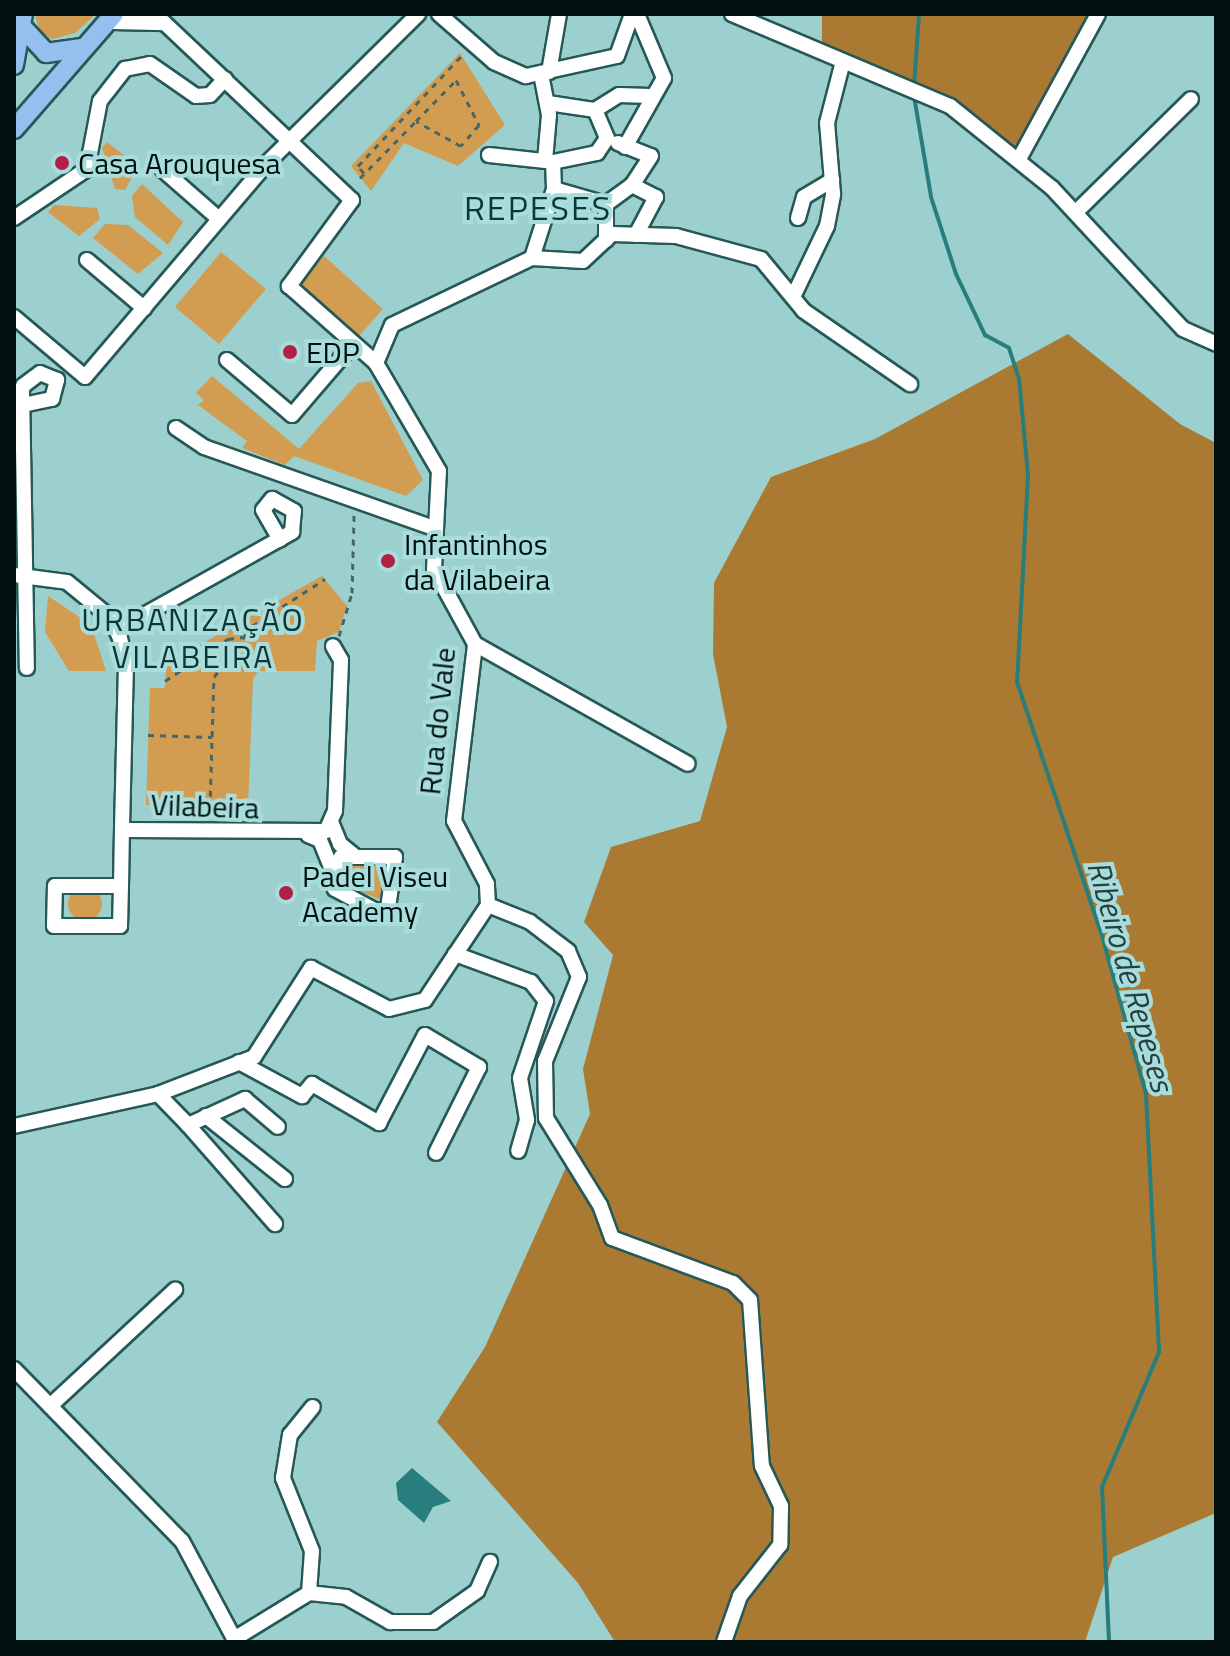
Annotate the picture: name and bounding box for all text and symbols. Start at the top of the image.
place label: Casa Arouquesa [78,145,280,181]
marker: Casa Arouquesa [53,154,71,172]
district label: REPESES [464,188,612,228]
place label: EDP [306,334,360,370]
marker: EDP [281,343,299,361]
place label: Infantinhos da Vilabeira [404,526,550,596]
marker: Infantinhos da Vilabeira [379,552,397,570]
district label: URBANIZAÇÃO VILABEIRA [81,601,305,676]
street label: Rua do Vale [411,646,463,796]
street label: Vilabeira [150,786,260,826]
water label: Ribeiro de Repeses [1080,856,1182,1096]
place label: Padel Viseu Academy [302,858,448,928]
marker: Padel Viseu Academy [277,884,295,902]

